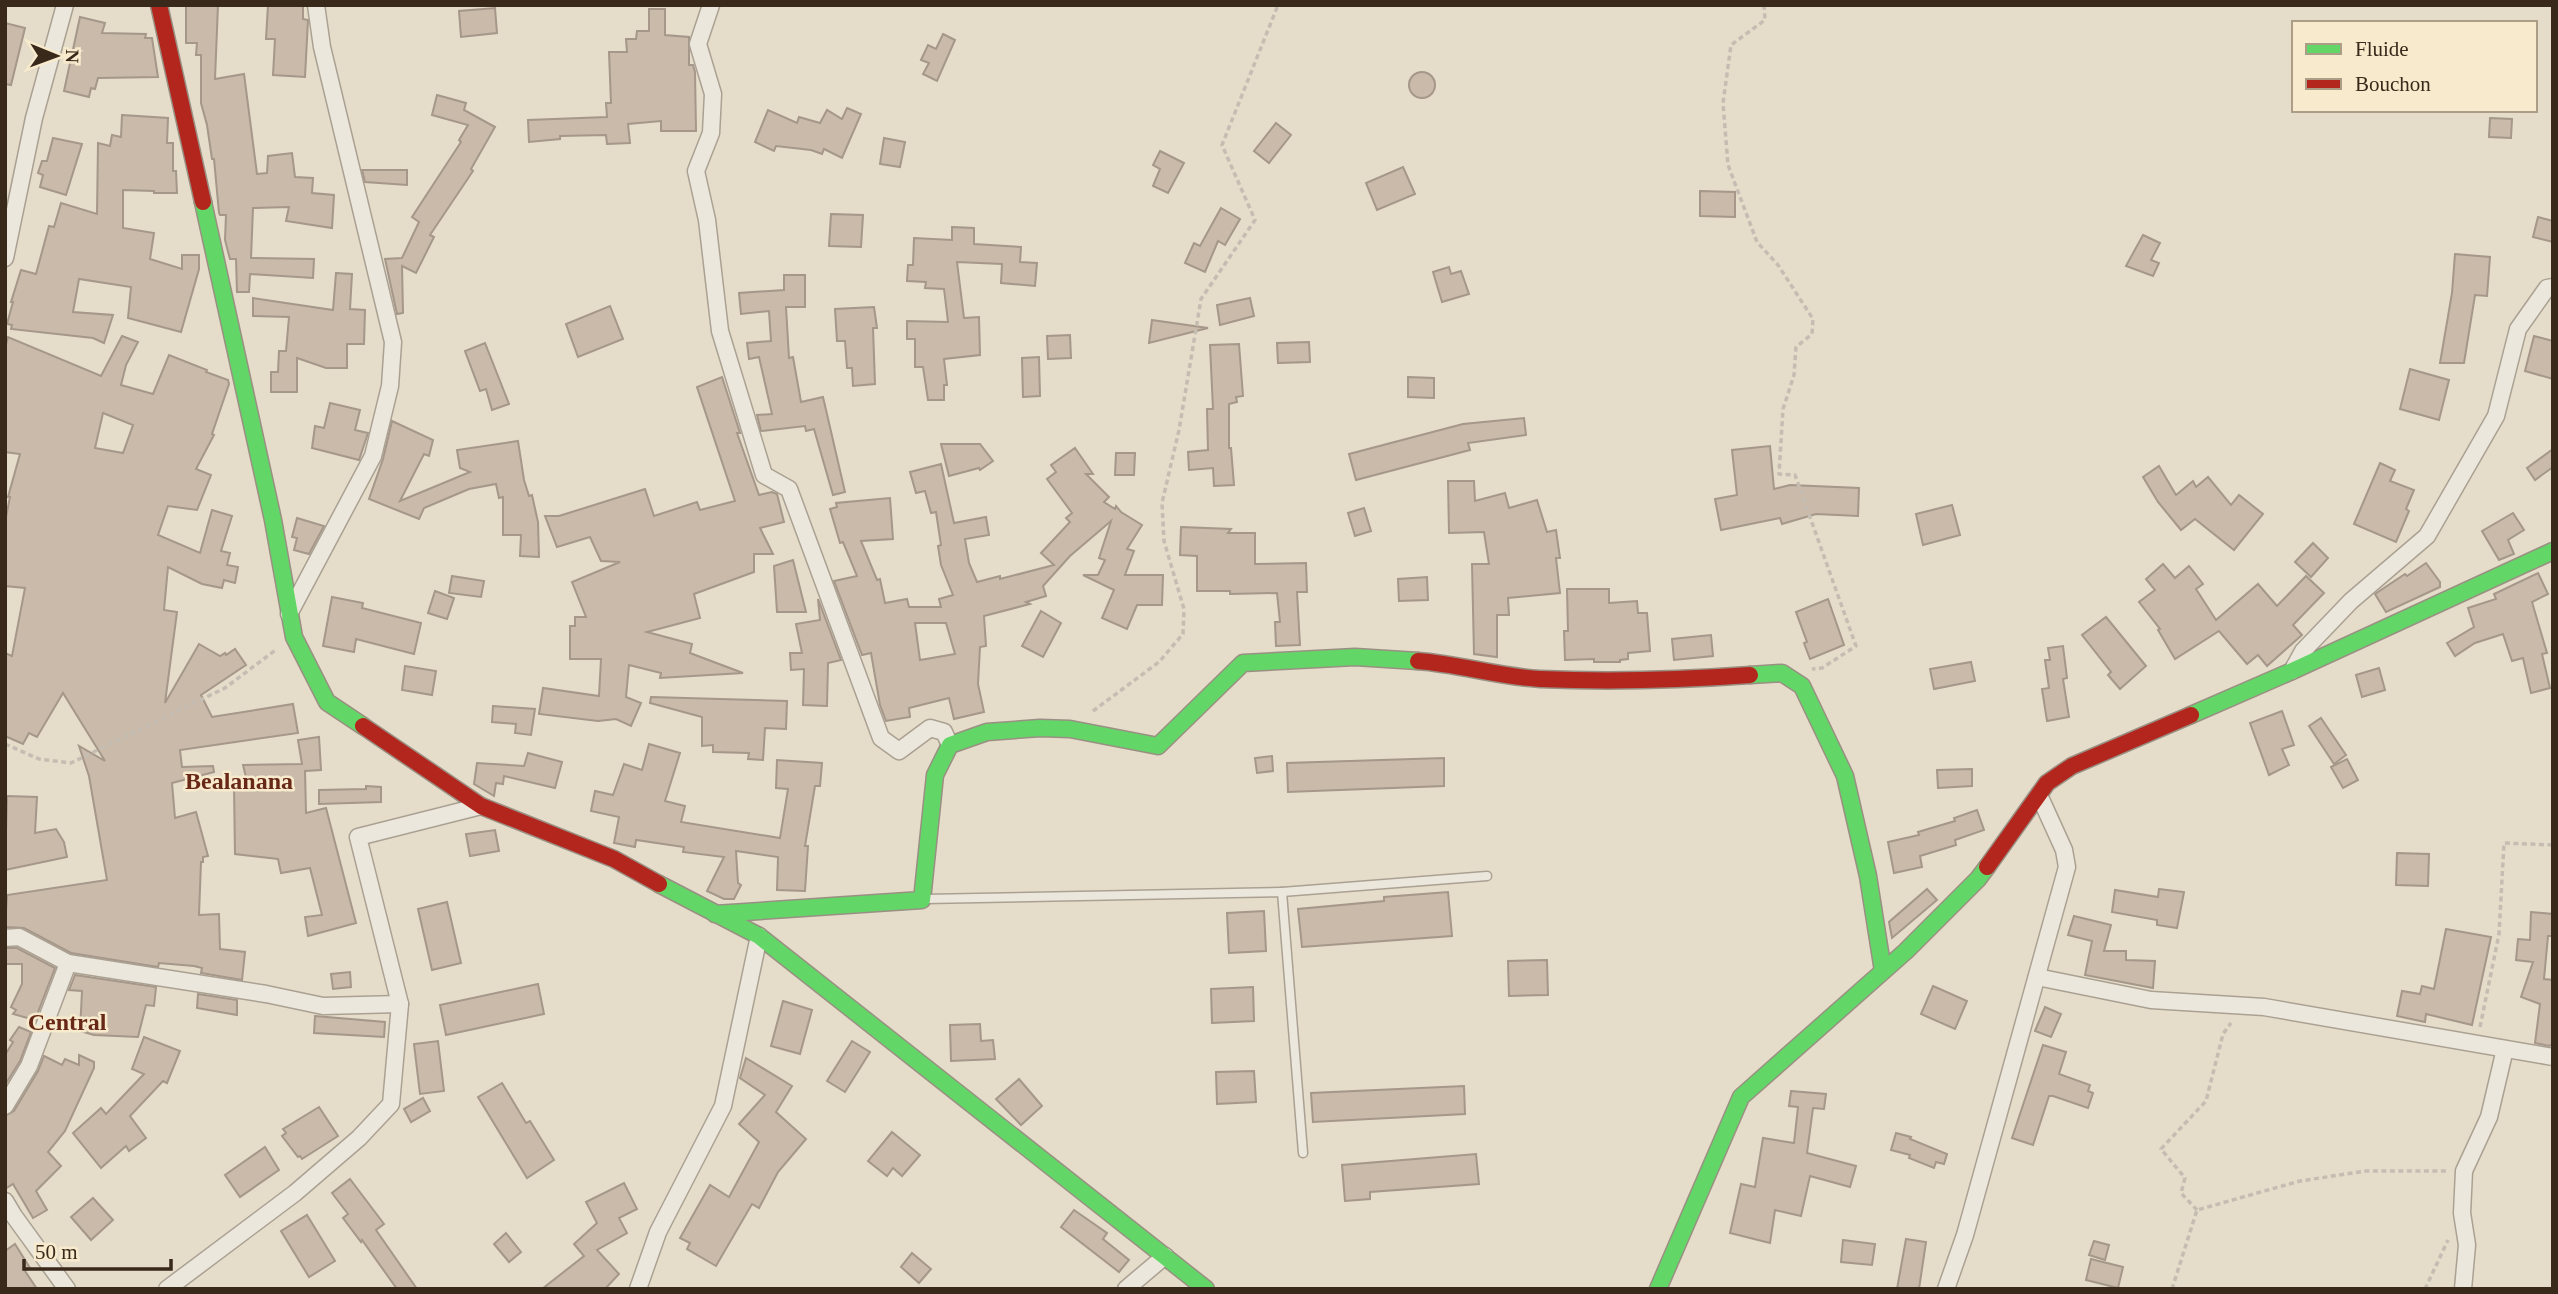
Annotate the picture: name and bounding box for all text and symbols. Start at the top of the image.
north arrow [21,21,91,91]
legend [2292,21,2537,112]
text: Fluide [2355,37,2409,61]
text: N [62,49,83,64]
text: Bouchon [2355,72,2431,96]
district label: Bealanana [185,768,293,794]
district label: Central [28,1009,107,1035]
scale bar [24,1228,172,1272]
text: 50 m [35,1240,78,1264]

